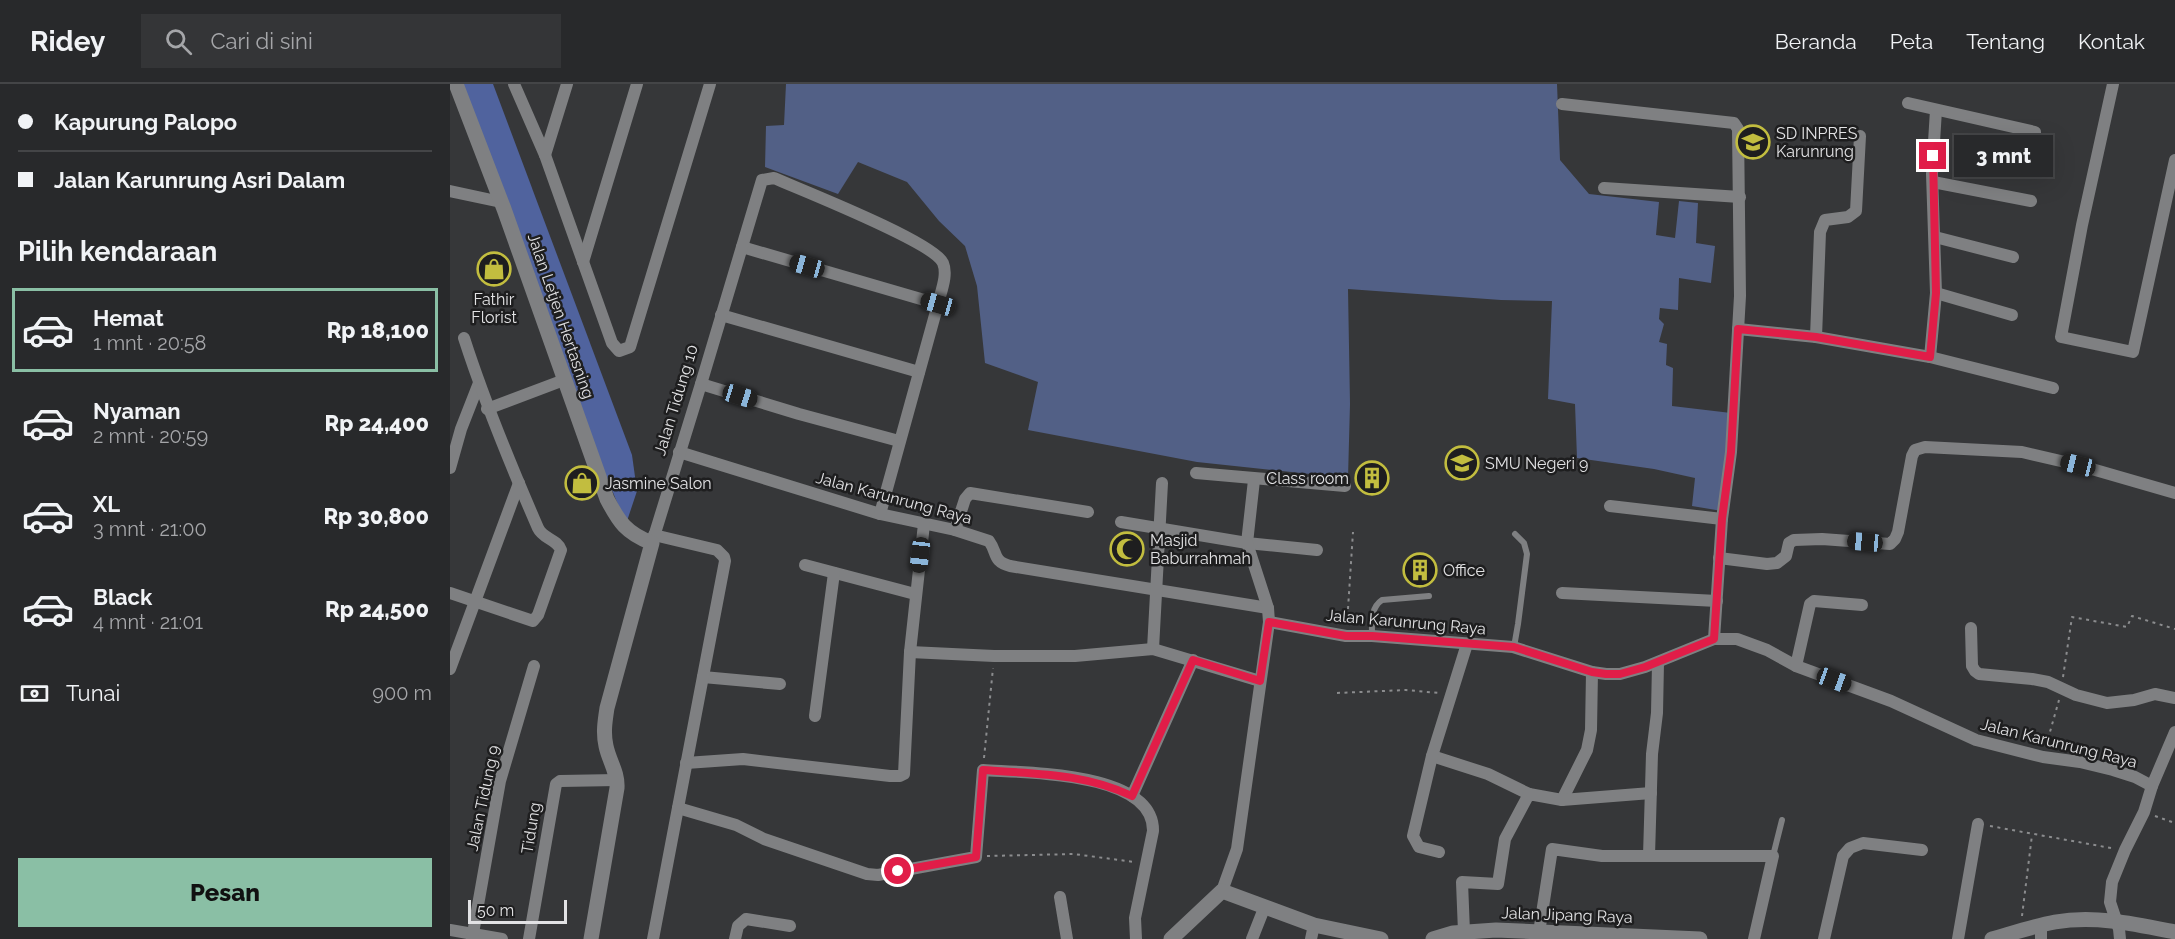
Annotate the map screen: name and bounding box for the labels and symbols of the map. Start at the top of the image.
school or university icon: SD INPRES Karunrung [1735,124,1771,160]
place label: SD INPRES Karunrung [1776,124,1858,161]
callout: 3 mnt [1954,135,2053,177]
route end [1919,142,1946,169]
street label: Jalan Letjen Hertasning [524,231,598,401]
shop icon: Fathir Florist [476,251,512,287]
car [787,252,827,280]
place label: Fathir Florist [471,290,517,327]
car [918,290,958,318]
street label: Jalan Tidung 10 [650,342,702,458]
car [720,382,760,410]
school or university icon: SMU Negeri 9 [1444,445,1480,481]
car [2058,452,2098,478]
place label: SMU Negeri 9 [1485,454,1588,473]
building icon: Class room [1354,460,1390,496]
shop icon: Jasmine Salon [564,465,600,501]
street label: Jalan Karunrung Raya [814,468,974,528]
place label: Class room [1266,469,1349,488]
place label: Jasmine Salon [605,474,712,493]
mosque icon: Masjid Baburrahmah [1109,531,1145,567]
place label: Masjid Baburrahmah [1150,531,1251,568]
car [1846,531,1884,553]
car [909,536,931,574]
building icon: Office [1402,552,1438,588]
place label: Office [1443,561,1485,580]
street label: Jalan Karunrung Raya [1325,606,1487,638]
car [1814,665,1854,695]
street label: Jalan Karunrung Raya [1979,714,2139,772]
street label: Jalan Tidung 9 [463,743,503,853]
street label: Tidung [518,801,544,855]
route start [884,857,911,884]
scale bar [468,897,567,924]
street label: Jalan Jipang Raya [1501,903,1633,927]

